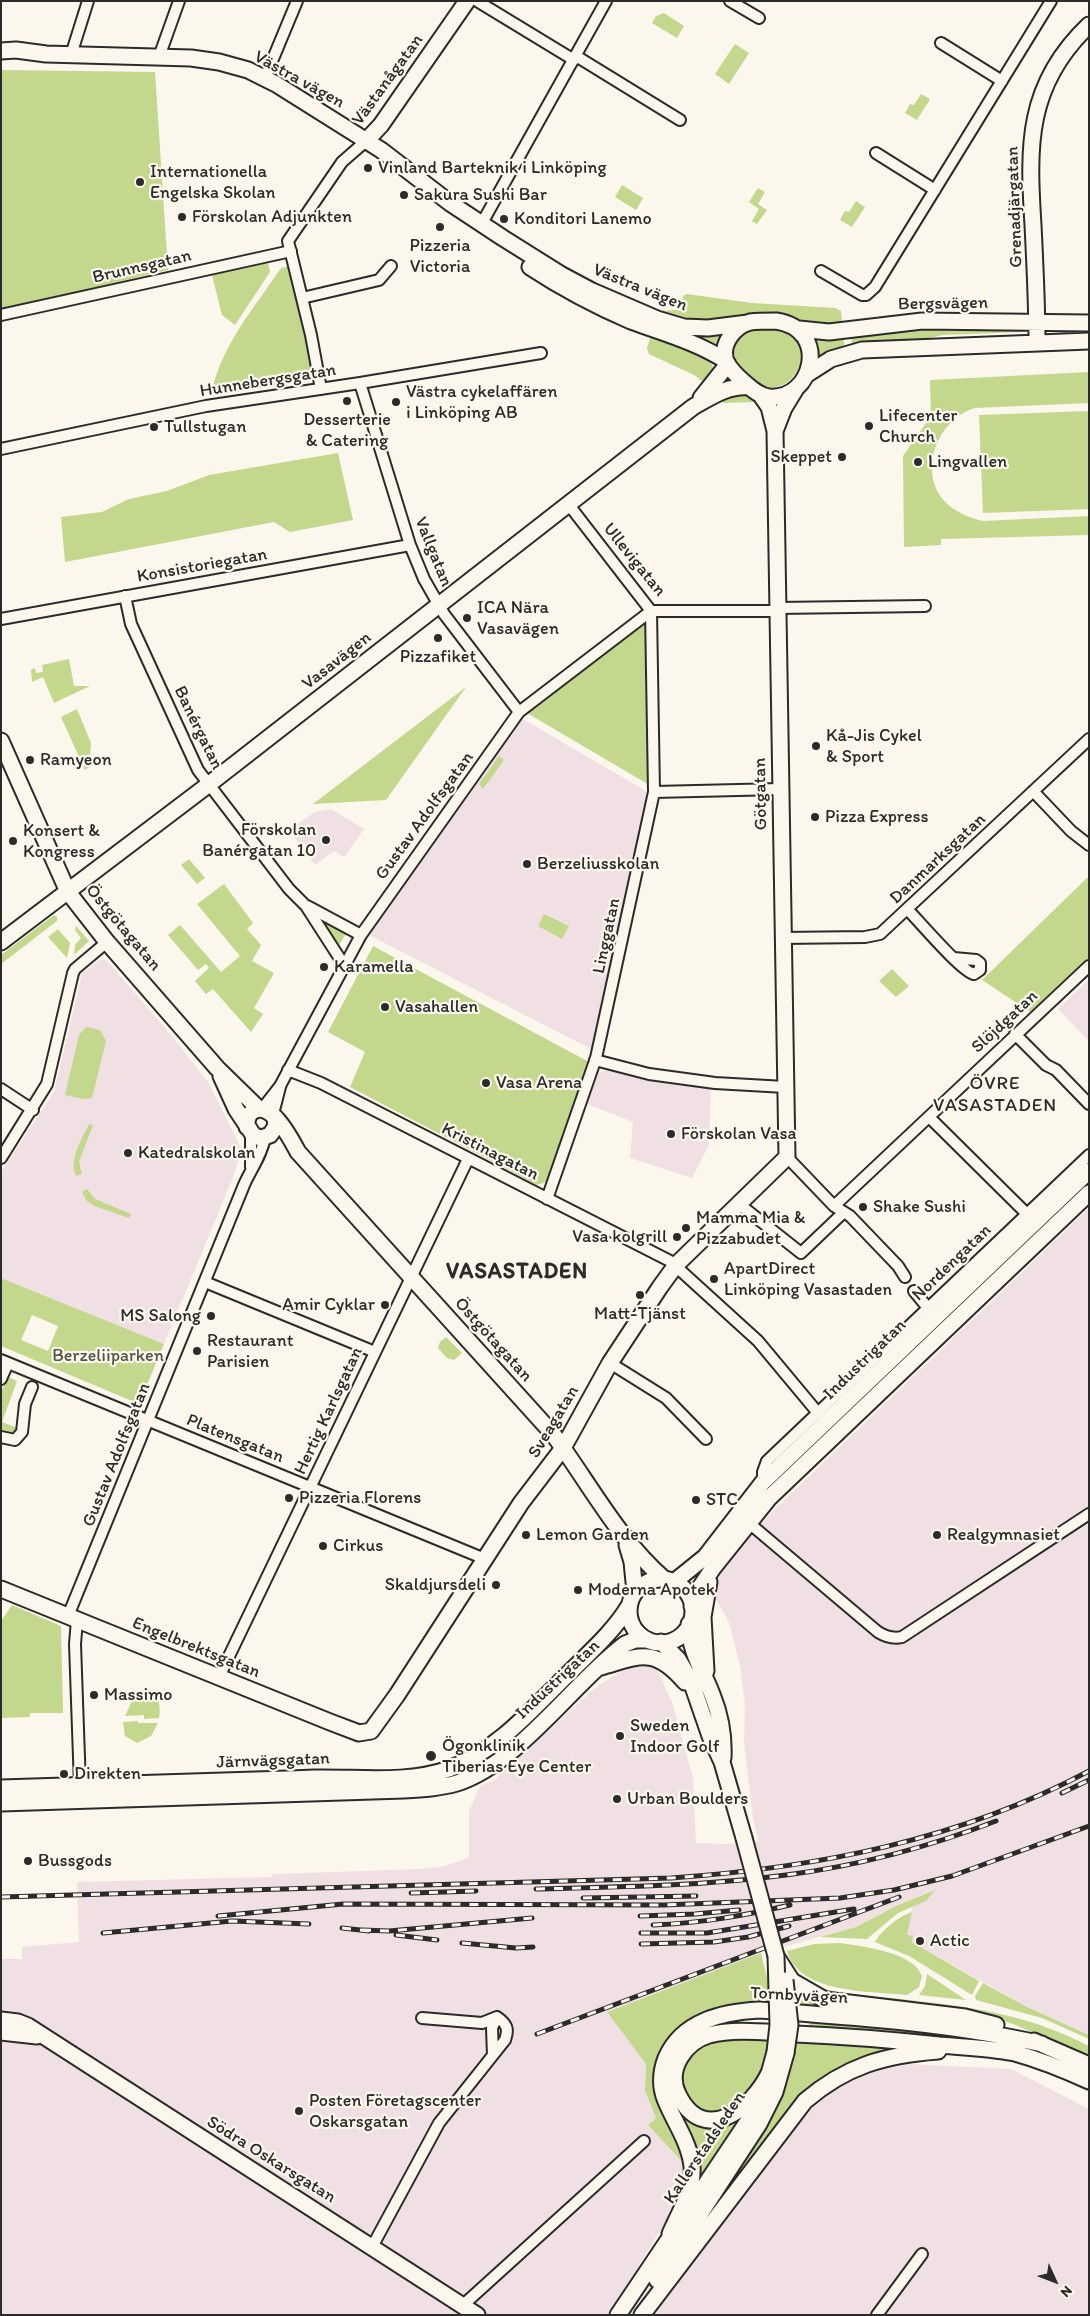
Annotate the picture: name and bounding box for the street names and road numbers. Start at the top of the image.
street label: Västanågatan [348,30,428,130]
street label: Västra vägen [250,46,348,114]
street label: Grenadjärgatan [1002,146,1028,268]
street label: Brunnsgatan [90,245,194,289]
street label: Västra vägen [590,259,690,317]
street label: Bergsvägen [898,292,988,316]
street label: Hunnebergsgatan [198,360,338,402]
street label: Vallgatan [409,514,457,590]
street label: Ullevigatan [598,519,670,601]
street label: Konsistoriegatan [135,544,269,588]
street label: Vasavägen [298,627,376,695]
street label: Banérgatan [168,683,228,773]
street label: Gustav Adolfsgatan [371,748,479,884]
street label: Götgatan [750,758,772,830]
street label: Danmarksgatan [885,809,991,909]
street label: Östgötagatan [80,880,166,976]
street label: Linggatan [588,896,626,976]
street label: Slöjdgatan [967,986,1043,1058]
street label: Kristinagatan [438,1118,542,1186]
street label: Nordengatan [908,1220,996,1306]
street label: Östgötagatan [449,1293,537,1387]
street label: Industrigatan [819,1315,911,1405]
street label: Hertig Karlsgatan [290,1344,368,1478]
street label: Gustav Adolfsgatan [78,1380,156,1530]
street label: Sveagatan [524,1382,584,1462]
street label: Platensgatan [183,1410,287,1468]
street label: Engelbrektsgatan [129,1613,263,1683]
street label: Industrigatan [511,1636,605,1724]
street label: Järnvägsgatan [216,1748,330,1774]
street label: Tornbyvägen [750,1983,848,2009]
street label: Kallerstadsleden [659,2088,751,2208]
street label: Södra Oskarsgatan [202,2111,340,2209]

